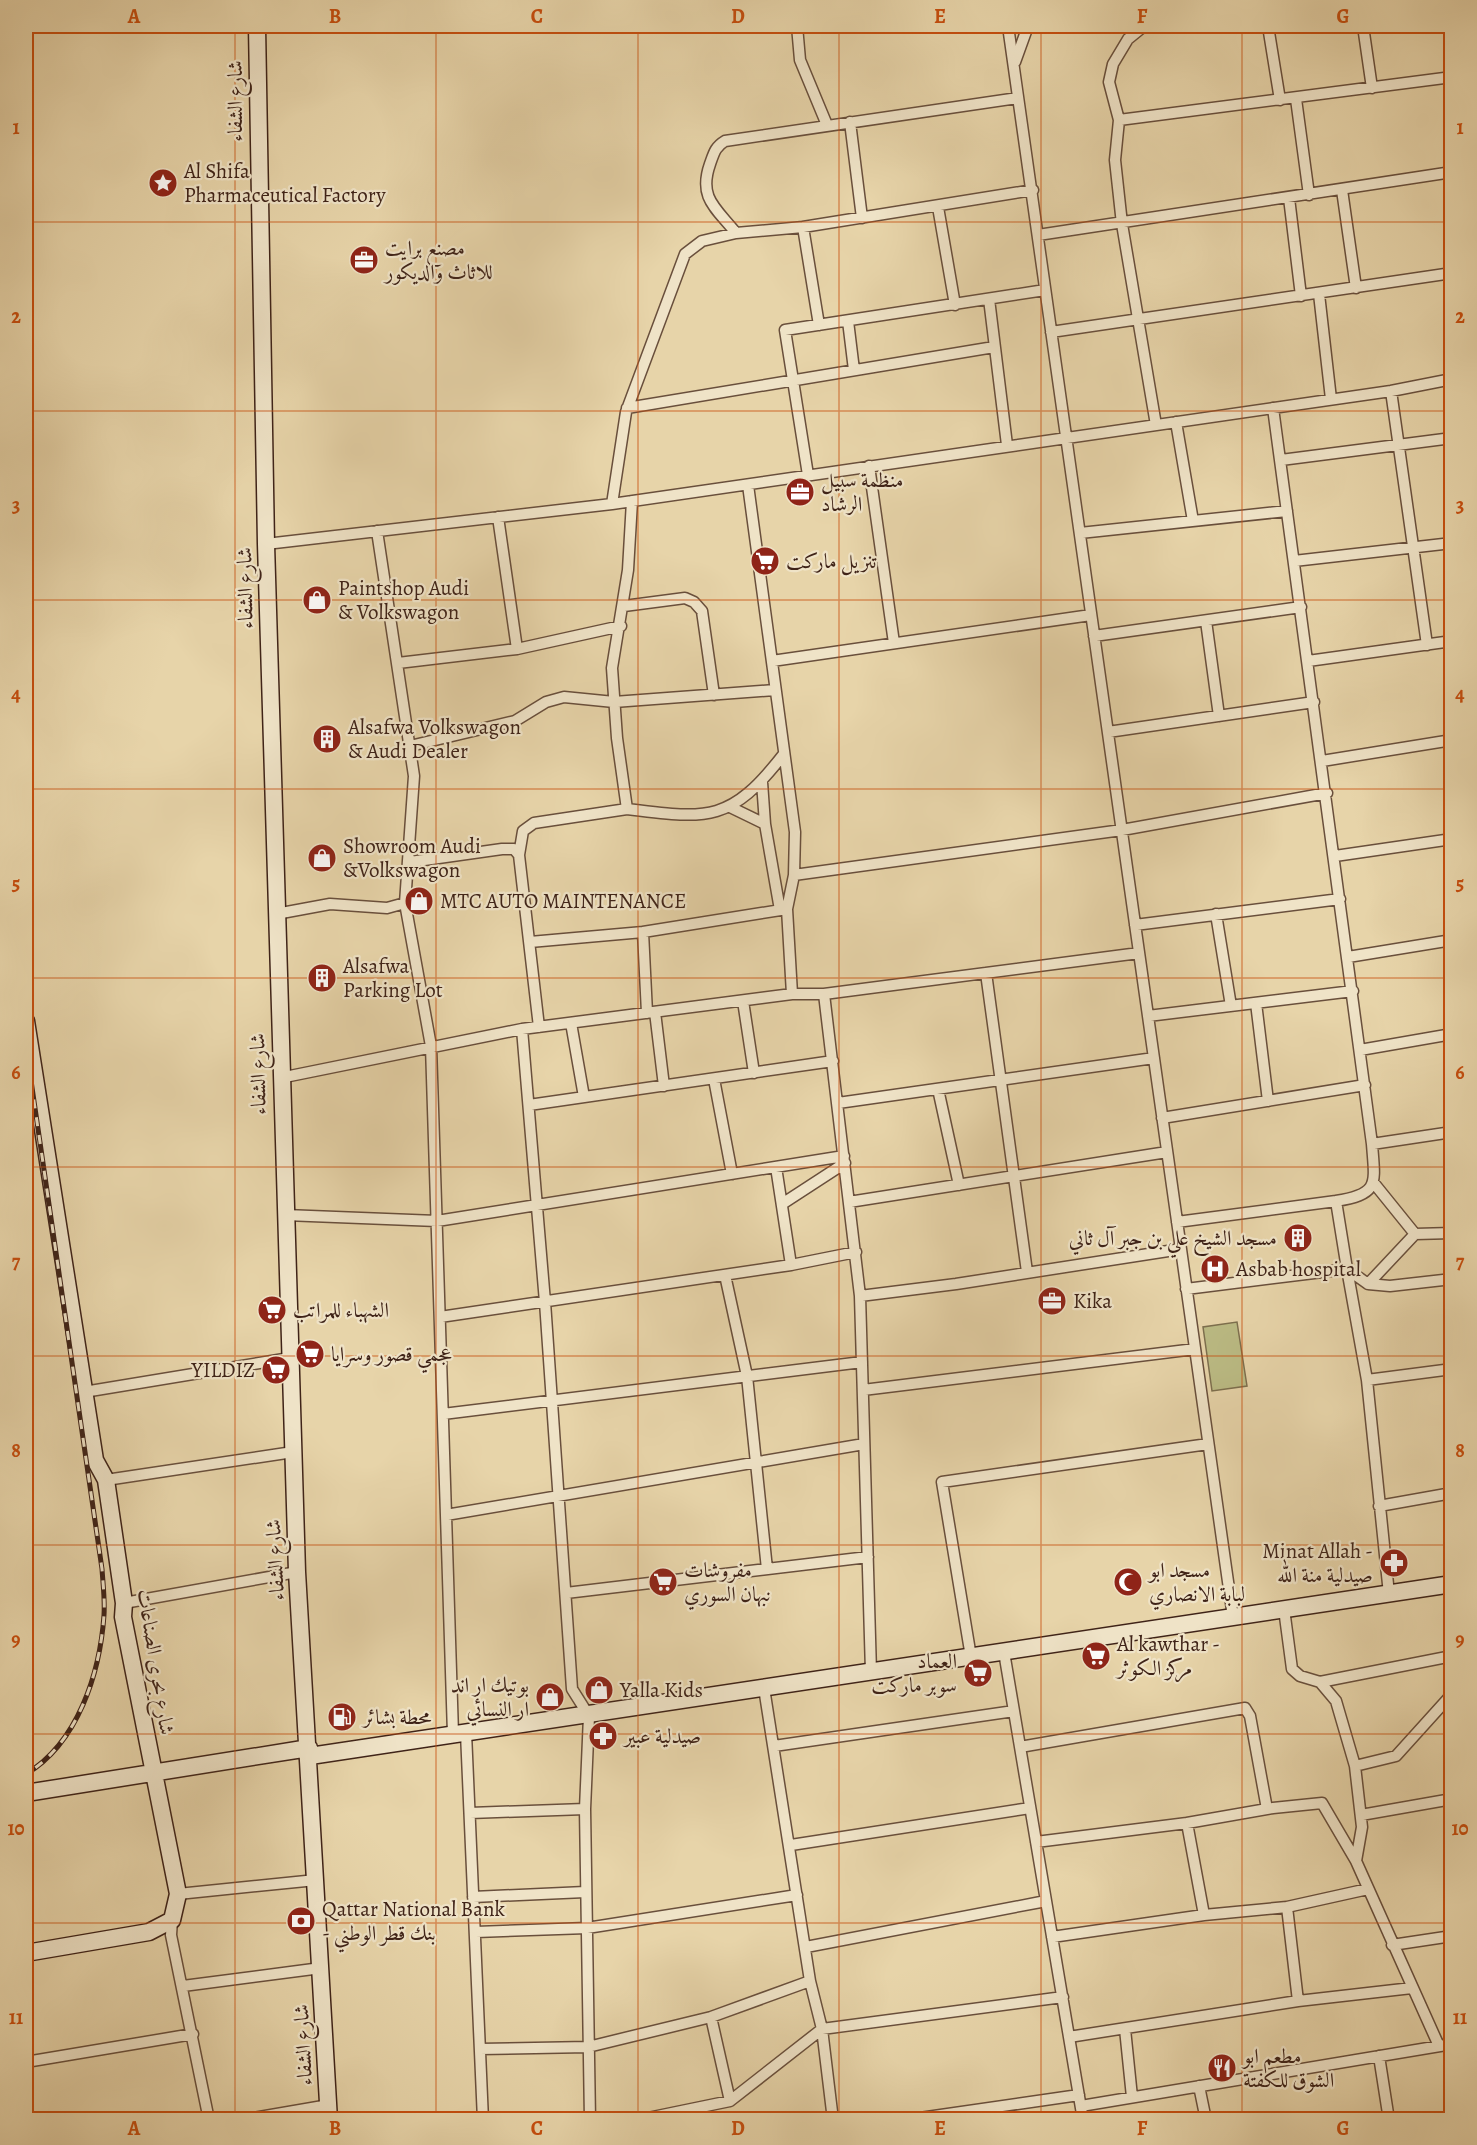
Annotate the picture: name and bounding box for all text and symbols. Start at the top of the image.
text: A [127,3,141,30]
text: B [329,3,341,30]
text: C [531,3,543,30]
text: D [731,3,745,30]
text: E [934,3,946,30]
text: F [1137,3,1148,30]
text: G [1336,3,1350,30]
street label: شارع الشفاء [221,60,253,142]
text: 1 [12,114,20,141]
text: 1 [1456,114,1464,141]
place label: Al Shifa Pharmaceutical Factory [183,157,386,209]
place icon: Al Shifa Pharmaceutical Factory [147,167,179,199]
place label: مصنع برايت للاثاث والديكور [383,234,493,286]
office icon: مصنع برايت للاثاث والديكور [348,244,380,276]
text: 2 [11,303,21,330]
text: 2 [1455,303,1465,330]
place label: منظمة سبيل الرشاد [821,466,903,518]
office icon: منظمة سبيل الرشاد [784,476,816,508]
text: 3 [12,492,20,519]
text: 3 [1456,492,1464,519]
supermarket icon: تنزيل ماركت [749,545,781,577]
street label: شارع الشفاء [230,547,264,629]
place label: تنزيل ماركت [786,547,877,576]
place label: Paintshop Audi & Volkswagon [338,574,469,626]
shop icon: Paintshop Audi & Volkswagon [301,584,333,616]
text: 4 [11,681,21,708]
text: 4 [1455,681,1465,708]
place label: Alsafwa Volkswagon & Audi Dealer [347,713,521,765]
building icon: Alsafwa Volkswagon & Audi Dealer [311,723,343,755]
place label: Showroom Audi &Volkswagon [343,832,481,884]
shop icon: Showroom Audi &Volkswagon [306,842,338,874]
text: 5 [12,870,20,897]
text: 5 [1456,870,1464,897]
shop icon: MTC AUTO MAINTENANCE [403,885,435,917]
place label: MTC AUTO MAINTENANCE [440,887,686,915]
place label: Alsafwa Parking Lot [342,952,443,1004]
building icon: Alsafwa Parking Lot [306,962,338,994]
street label: شارع الشفاء [243,1033,277,1115]
text: 6 [11,1059,21,1086]
text: 6 [1455,1059,1465,1086]
building icon: مسجد الشيخ علي بن جبر آل ثاني [1282,1222,1314,1254]
place label: مسجد الشيخ علي بن جبر آل ثاني [1069,1224,1277,1258]
text: 7 [12,1248,21,1275]
text: 7 [1456,1248,1465,1275]
hospital icon: Asbab hospital [1199,1253,1231,1285]
place label: Asbab hospital [1235,1255,1361,1283]
office icon: Kika [1036,1285,1068,1317]
place label: Kika [1073,1287,1112,1315]
supermarket icon: الشهباء للمراتب [256,1294,288,1326]
place label: الشهباء للمراتب [293,1296,389,1324]
supermarket icon: عجمي قصور وسرايا [294,1338,326,1370]
place label: عجمي قصور وسرايا [331,1340,452,1374]
supermarket icon: YILDIZ [260,1354,292,1386]
place label: YILDIZ [191,1356,255,1384]
text: 8 [11,1437,21,1464]
text: 8 [1455,1437,1465,1464]
street label: شارع الشفاء [259,1518,295,1601]
place label: Minat Allah - صيدلية منة الله [1262,1537,1373,1589]
pharmacy icon: Minat Allah - صيدلية منة الله [1378,1547,1410,1579]
place label: مفروشات نبهان السوري [684,1556,771,1610]
place label: مسجد ابو لبابة الانصاري [1147,1556,1245,1610]
supermarket icon: مفروشات نبهان السوري [647,1566,679,1598]
mosque icon: مسجد ابو لبابة الانصاري [1112,1566,1144,1598]
street label: شارع بحرى الصناعات [127,1587,181,1738]
text: 9 [11,1626,21,1653]
text: 9 [1455,1626,1465,1653]
place label: Al kawthar - مركز الكوثر [1115,1630,1220,1683]
supermarket icon: Al kawthar - مركز الكوثر [1080,1640,1112,1672]
place label: العماد سوبر ماركت [871,1647,957,1699]
supermarket icon: العماد سوبر ماركت [962,1657,994,1689]
place label: بوتيك ار اند ار النسائي [451,1671,529,1726]
shop icon: Yalla Kids [583,1674,615,1706]
place label: Yalla Kids [619,1676,703,1704]
shop icon: بوتيك ار اند ار النسائي [534,1681,566,1713]
fuel station icon: محطة بشائر [326,1701,358,1733]
place label: محطة بشائر [361,1703,432,1731]
pharmacy icon: صيدلية عبير [587,1720,619,1752]
place label: صيدلية عبير [622,1722,701,1750]
text: 10 [7,1815,25,1842]
text: 10 [1451,1815,1469,1842]
place label: Qattar National Bank - بنك قطر الوطني [322,1895,505,1953]
bank icon: Qattar National Bank - بنك قطر الوطني [285,1905,317,1937]
street label: شارع الشفاء [287,2003,323,2086]
text: 11 [9,2004,23,2031]
text: 11 [1453,2004,1467,2031]
place label: مطعم ابو الشوق للكفتة [1241,2042,1334,2094]
restaurant icon: مطعم ابو الشوق للكفتة [1206,2052,1238,2084]
text: A [127,2115,141,2142]
text: B [329,2115,341,2142]
text: C [531,2115,543,2142]
text: D [731,2115,745,2142]
text: E [934,2115,946,2142]
text: F [1137,2115,1148,2142]
text: G [1336,2115,1350,2142]

